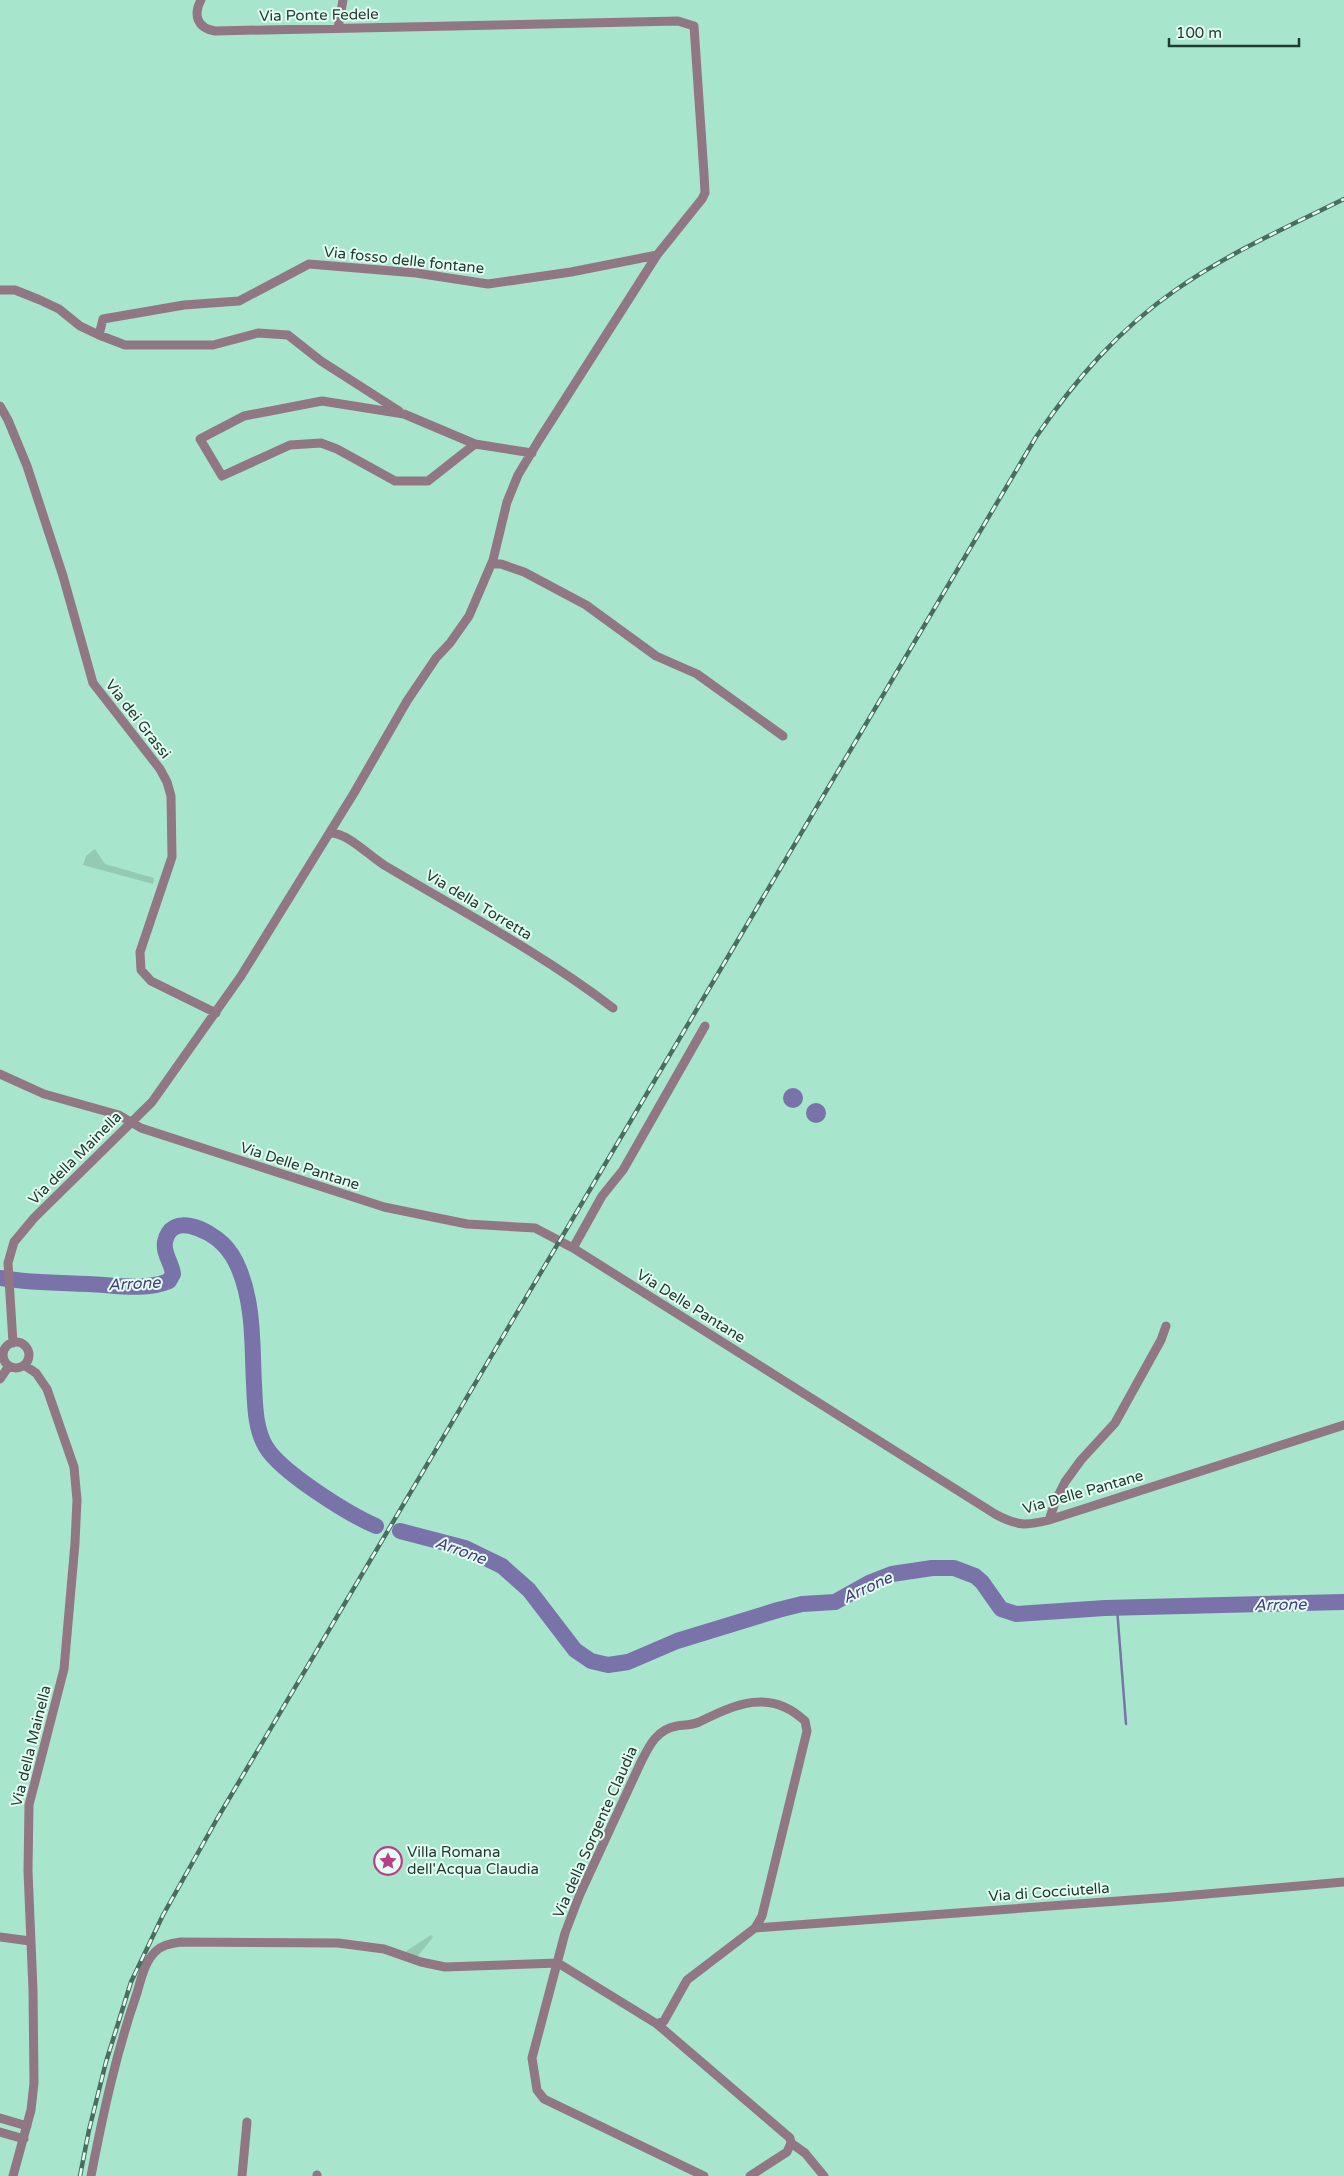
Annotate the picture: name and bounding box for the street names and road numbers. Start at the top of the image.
street label: Via Ponte Fedele [259,5,379,25]
street label: Via fosso delle fontane [323,243,485,277]
street label: Via dei Grassi [101,676,175,762]
street label: Via della Torretta [422,866,536,944]
street label: Via della Mainella [25,1108,125,1208]
street label: Via Delle Pantane [238,1138,362,1194]
street label: Via Delle Pantane [633,1265,749,1347]
street label: Via Delle Pantane [1021,1466,1145,1518]
street label: Via della Mainella [7,1684,55,1808]
street label: Via della Sorgente Claudia [549,1743,641,1921]
street label: Via di Cocciutella [988,1879,1110,1905]

